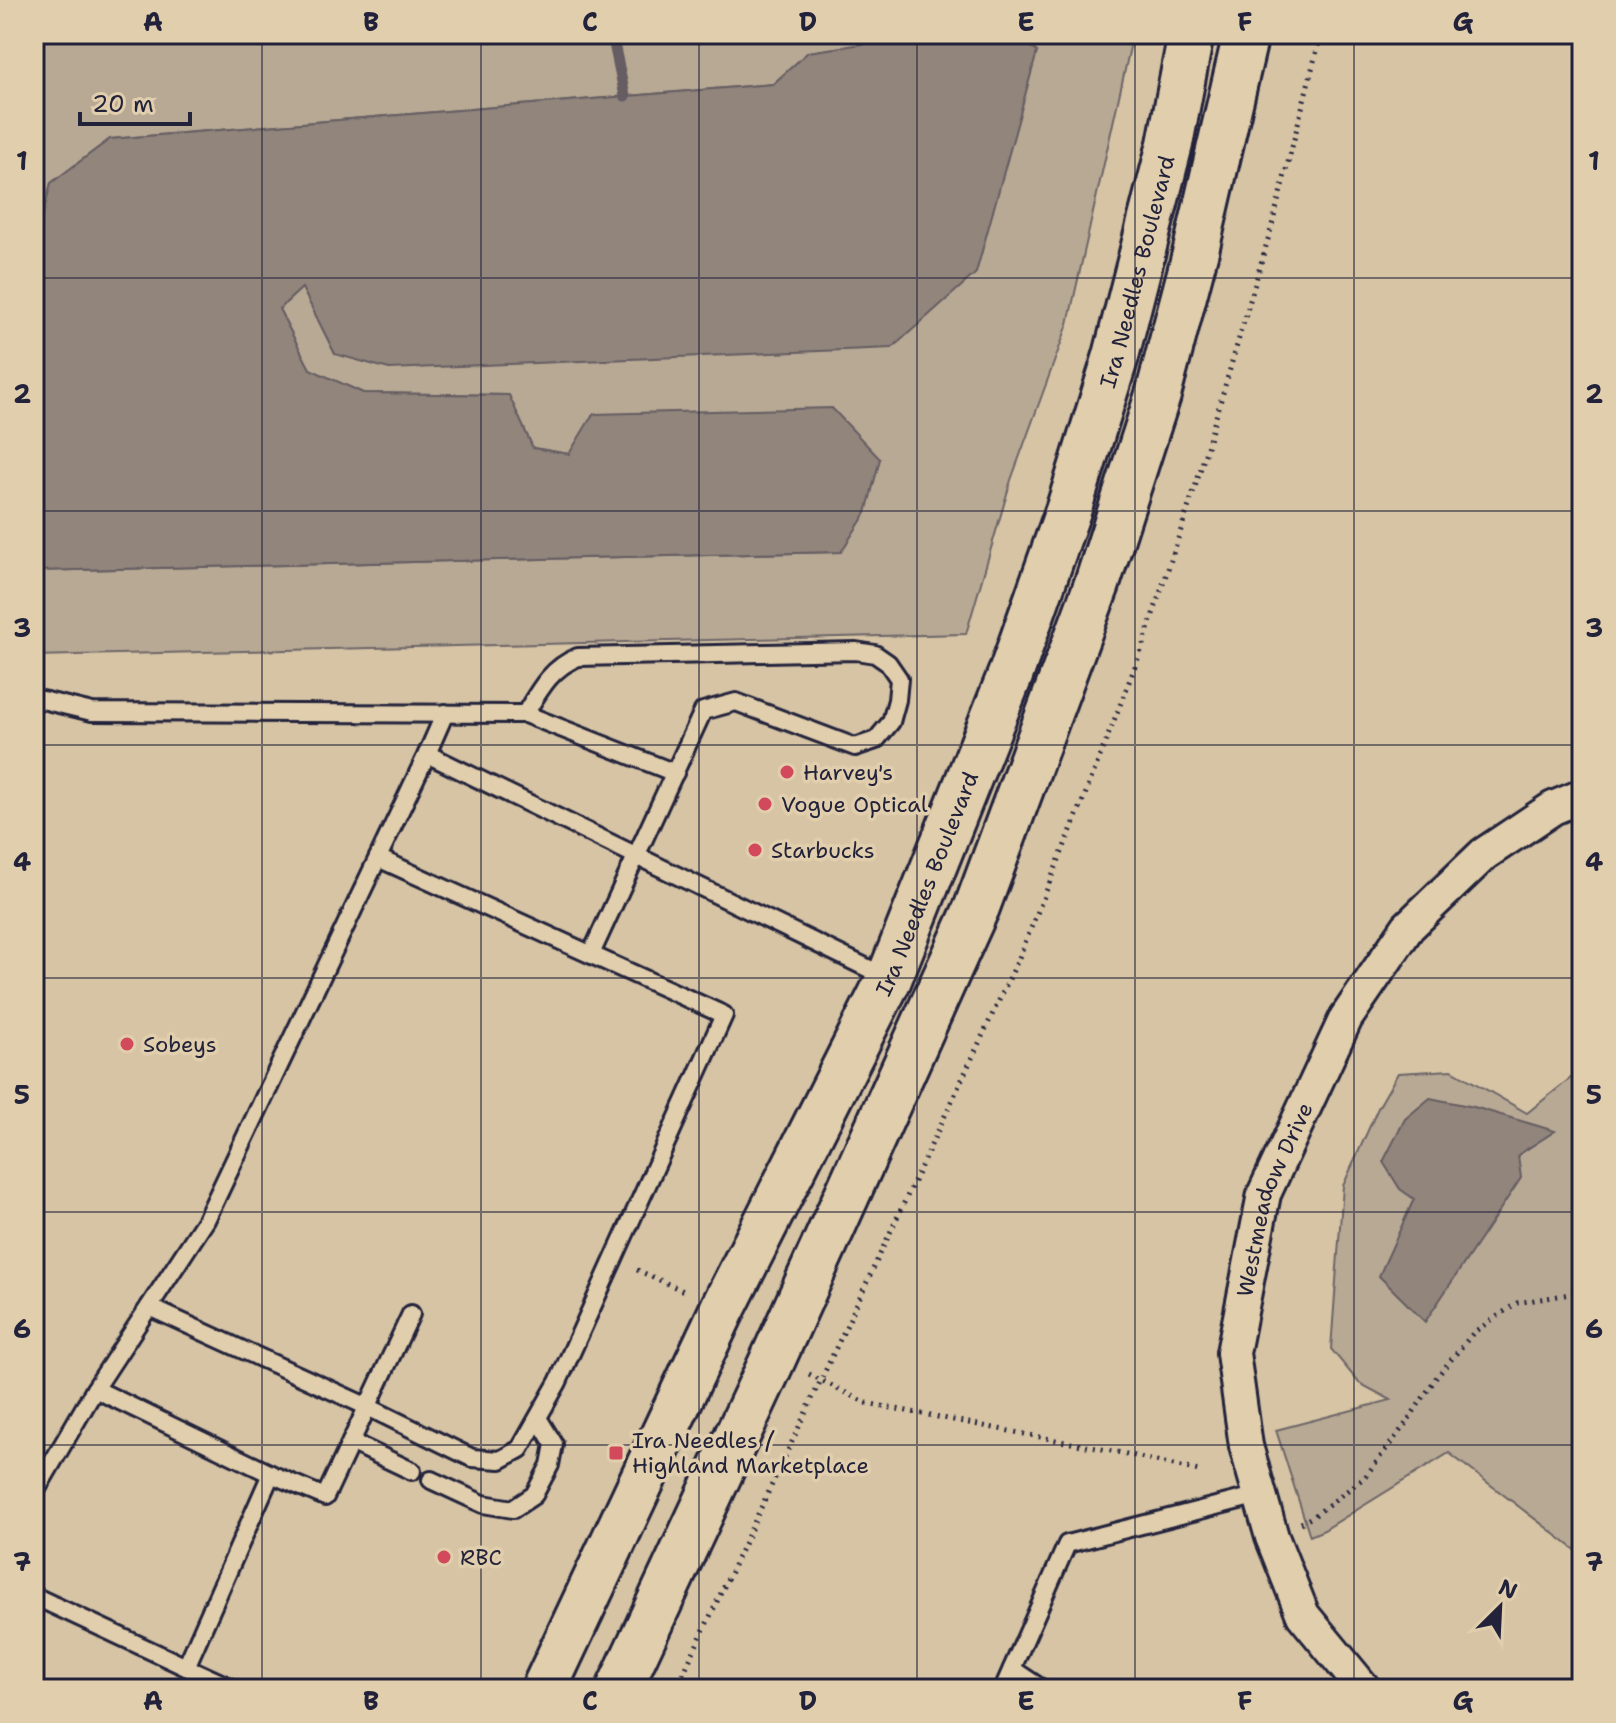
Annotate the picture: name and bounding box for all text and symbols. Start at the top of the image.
text: A [143,4,163,39]
text: B [363,4,379,39]
text: C [582,4,598,39]
text: D [799,4,817,39]
text: E [1017,4,1035,39]
text: F [1237,4,1253,39]
text: G [1453,4,1474,39]
scale bar [80,76,190,126]
text: 20 m [92,88,154,120]
text: 1 [16,143,28,178]
text: 1 [1588,143,1600,178]
street label: Ira Needles Boulevard [1093,152,1182,391]
text: 2 [13,376,31,411]
text: 2 [1585,376,1603,411]
text: 3 [13,610,31,645]
text: 3 [1585,610,1603,645]
place label: Harvey's [803,758,893,787]
marker: Harvey's [778,763,796,781]
street label: Ira Needles Boulevard [869,767,985,1001]
place label: Vogue Optical [781,790,928,819]
marker: Vogue Optical [756,795,774,813]
place label: Starbucks [771,836,875,865]
marker: Starbucks [746,841,764,859]
text: 4 [13,844,31,879]
text: 4 [1585,844,1603,879]
place label: Sobeys [143,1030,217,1059]
marker: Sobeys [118,1035,136,1053]
text: 5 [14,1077,30,1112]
text: 5 [1586,1077,1602,1112]
street label: Westmeadow Drive [1230,1098,1320,1299]
text: 6 [13,1311,31,1346]
text: 6 [1585,1311,1603,1346]
place label: Ira Needles / Highland Marketplace [632,1426,869,1480]
marker: Ira Needles / Highland Marketplace [607,1444,625,1462]
place label: RBC [460,1543,502,1572]
text: 7 [13,1544,31,1579]
text: 7 [1585,1544,1603,1579]
marker: RBC [435,1548,453,1566]
north arrow [1460,1567,1540,1647]
text: N [1494,1572,1522,1606]
text: A [143,1683,163,1718]
text: B [363,1683,379,1718]
text: C [582,1683,598,1718]
text: D [799,1683,817,1718]
text: E [1017,1683,1035,1718]
text: F [1237,1683,1253,1718]
text: G [1453,1683,1474,1718]

